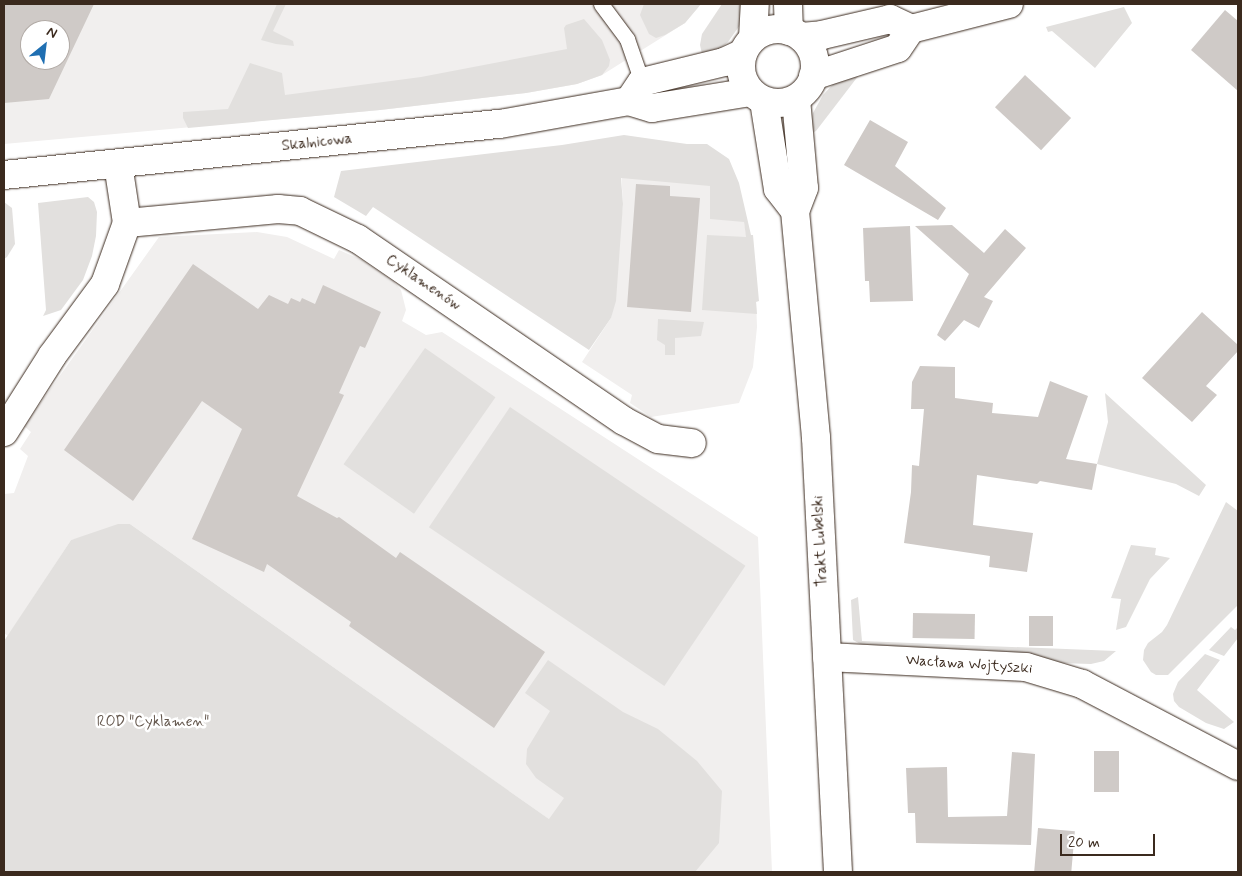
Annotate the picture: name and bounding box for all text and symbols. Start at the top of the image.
north arrow [20,20,70,70]
text: N [43,23,60,43]
street label: Skalnicowa [281,130,353,156]
street label: Cyklamenów [382,251,464,315]
street label: Trakt Lubelski [810,494,832,588]
street label: Wacława Wojtyszki [905,652,1033,678]
park label: ROD "Cyklamen" [97,714,209,732]
scale bar [1062,824,1157,856]
text: 20 m [1068,833,1100,853]

